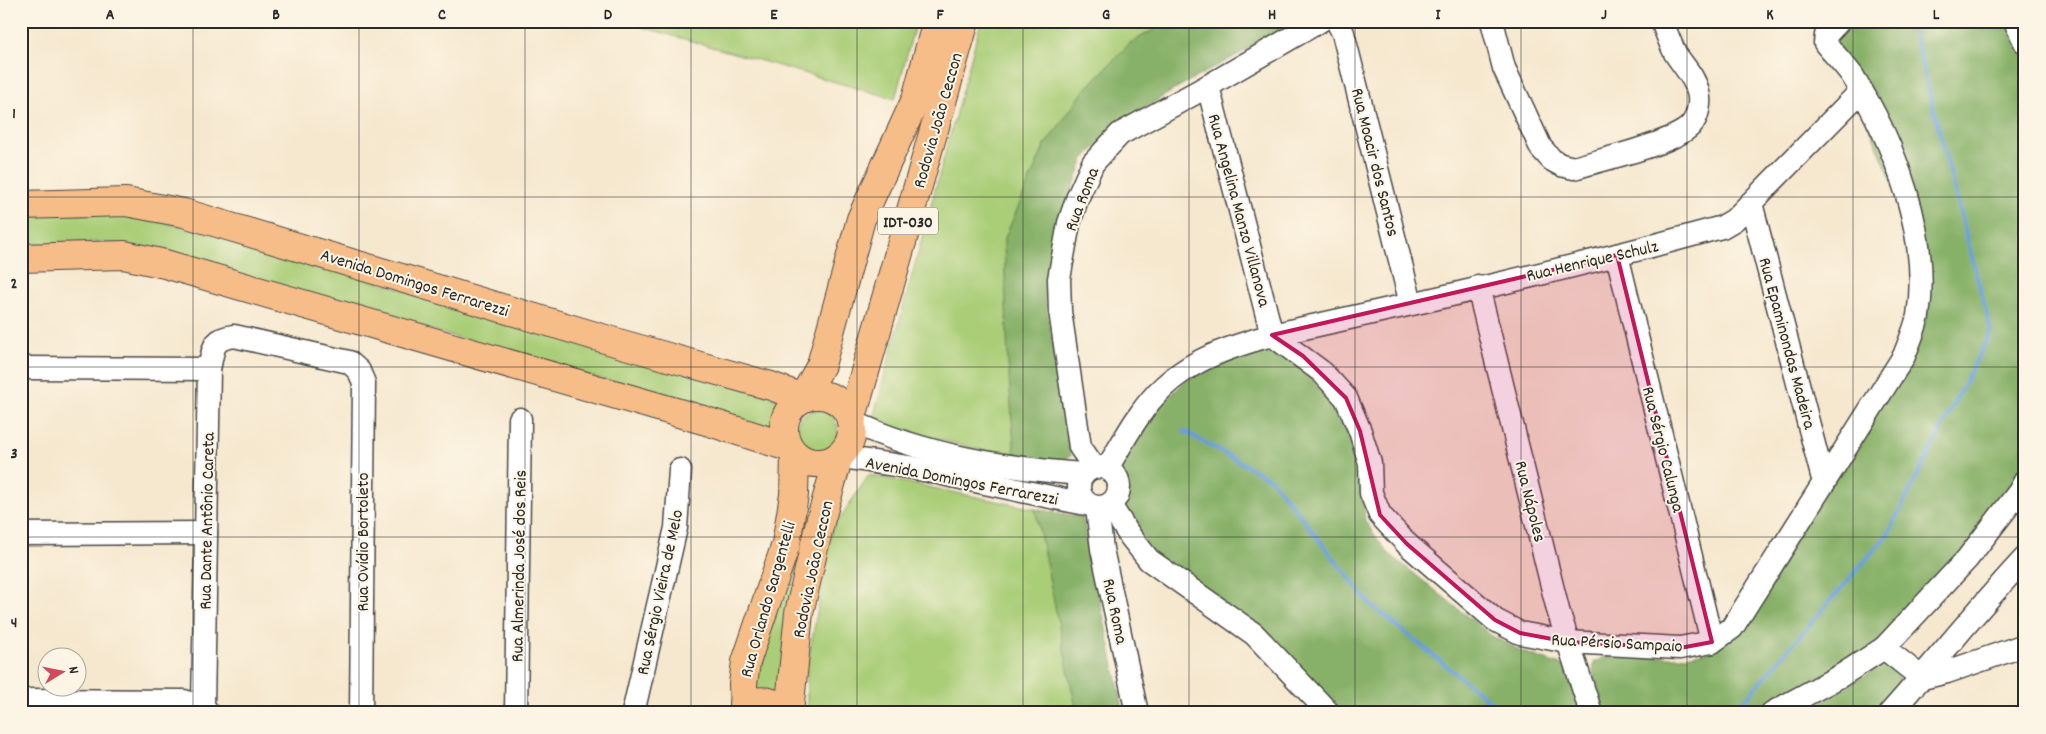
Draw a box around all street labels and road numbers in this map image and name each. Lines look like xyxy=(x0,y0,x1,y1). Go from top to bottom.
street label: Rodovia João Ceccon xyxy=(908,50,971,191)
street label: Rua Moacir dos Santos xyxy=(1343,86,1404,240)
street label: Rua Angelina Manzo Villanova xyxy=(1200,111,1276,311)
street label: Rua Roma xyxy=(1060,164,1107,235)
road number: IDT-030 xyxy=(878,208,938,235)
street label: Rua Henrique Schulz xyxy=(1524,235,1661,290)
street label: Avenida Domingos Ferrarezzi xyxy=(317,244,512,325)
street label: Rua Epaminondas Madeira xyxy=(1751,255,1821,433)
street label: Rua Sérgio Calunga xyxy=(1634,384,1689,516)
street label: Rua Dante Antônio Careta xyxy=(194,432,223,610)
street label: Avenida Domingos Ferrarezzi xyxy=(863,451,1060,513)
street label: Rua Nápoles xyxy=(1506,458,1551,545)
street label: Rua Almerinda José dos Reis xyxy=(506,470,535,663)
street label: Rua Ovídio Bortoleto xyxy=(352,473,377,611)
street label: Rodovia João Ceccon xyxy=(788,499,841,641)
street label: Rua Sérgio Vieira de Melo xyxy=(632,508,691,677)
street label: Rua Orlando Sargentelli xyxy=(735,519,804,681)
street label: Rua Roma xyxy=(1094,576,1133,647)
street label: Rua Pérsio Sampaio xyxy=(1551,629,1683,660)

